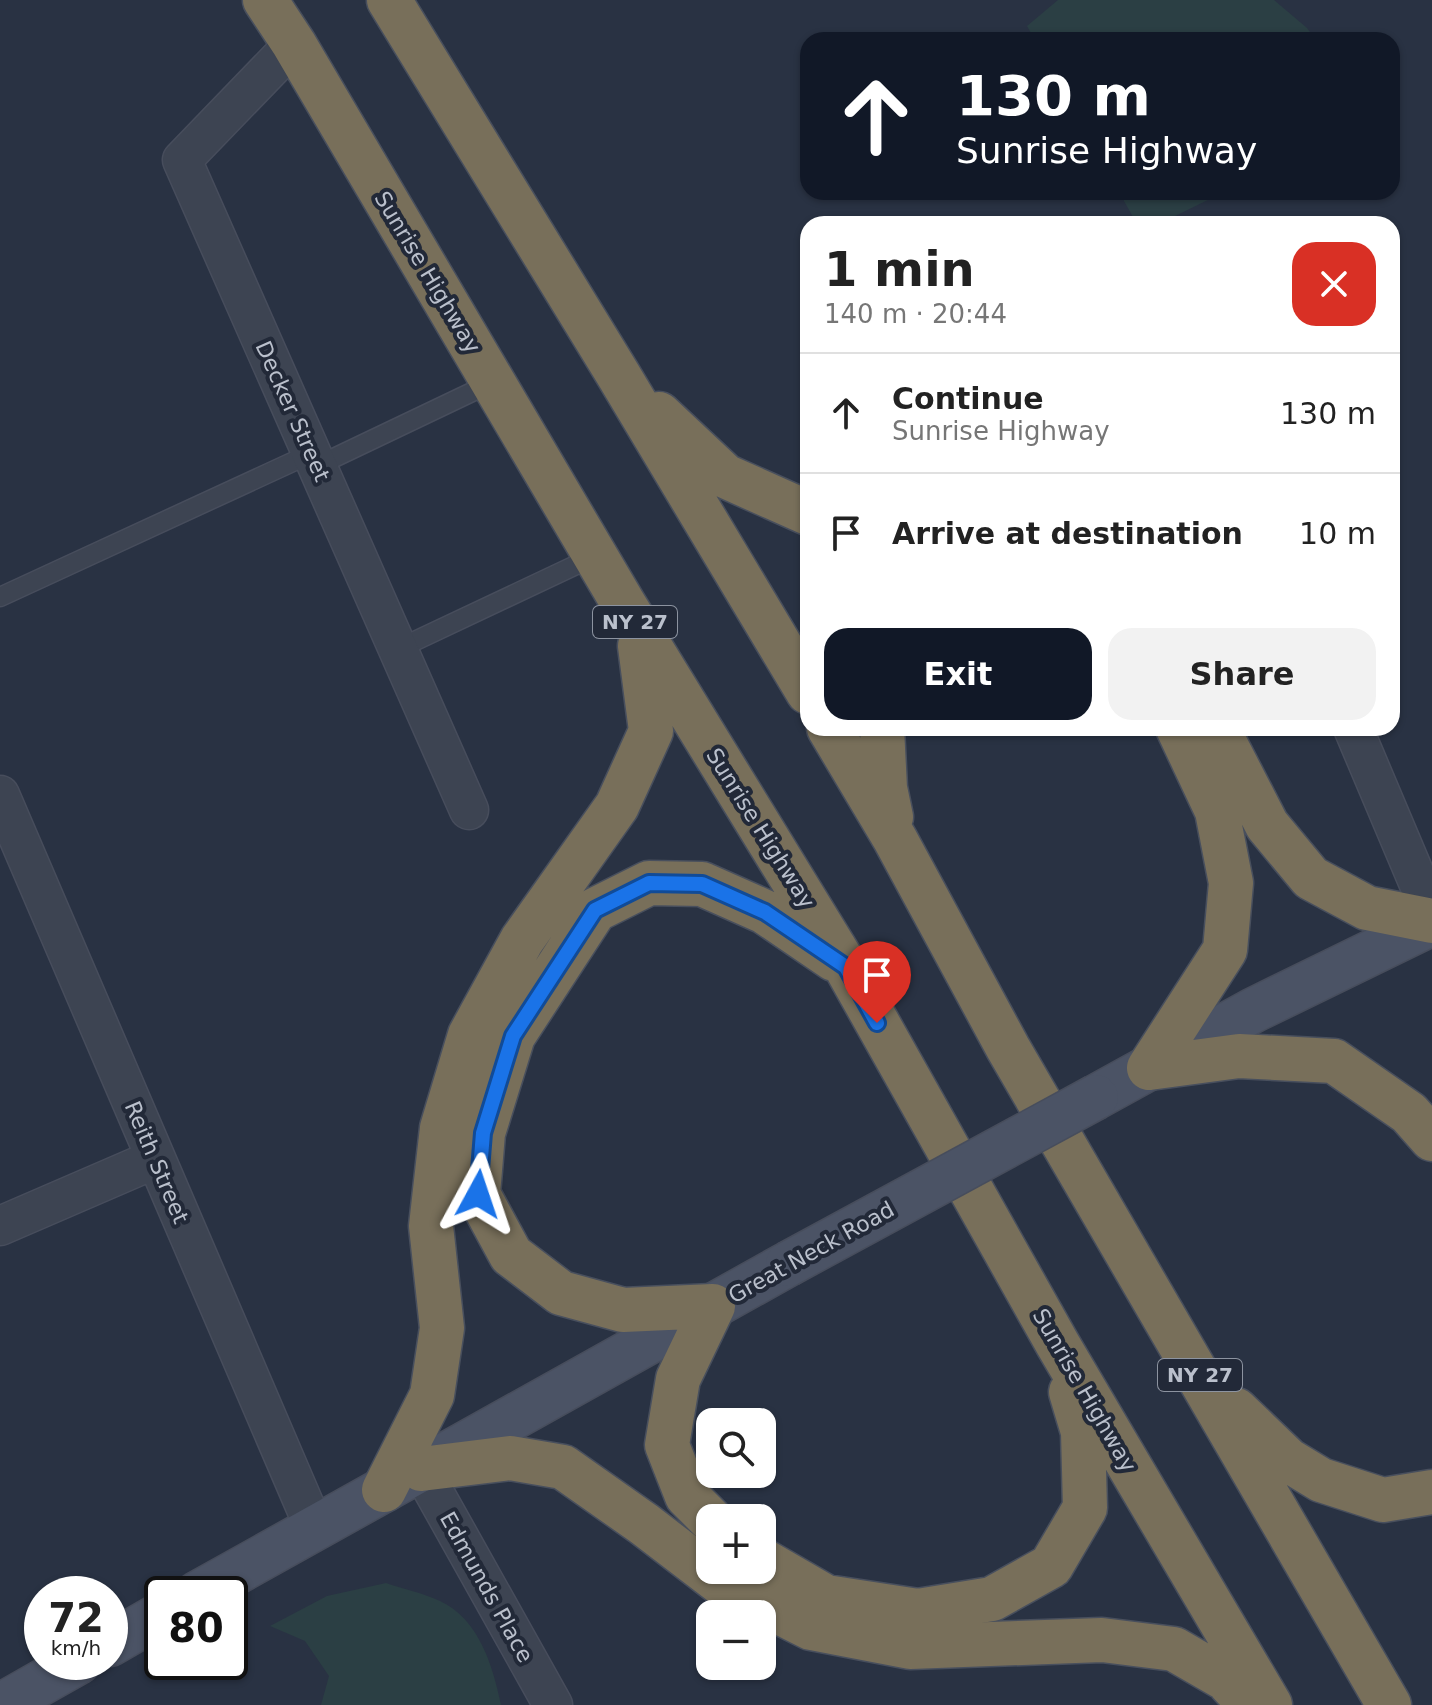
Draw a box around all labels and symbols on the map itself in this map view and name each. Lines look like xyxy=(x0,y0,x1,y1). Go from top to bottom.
street label: Sunrise Highway xyxy=(369,187,486,358)
street label: Decker Street xyxy=(250,337,335,486)
road number: NY 27 xyxy=(593,606,677,638)
street label: Sunrise Highway xyxy=(701,744,820,913)
pin xyxy=(843,941,911,1023)
street label: Reith Street xyxy=(120,1097,194,1227)
position arrow xyxy=(436,1152,520,1236)
street label: Great Neck Road xyxy=(724,1197,898,1308)
street label: Sunrise Highway xyxy=(1028,1304,1141,1476)
road number: NY 27 xyxy=(1158,1359,1242,1391)
street label: Edmunds Place xyxy=(435,1508,538,1667)
speed limit sign: 80 xyxy=(144,1576,248,1680)

